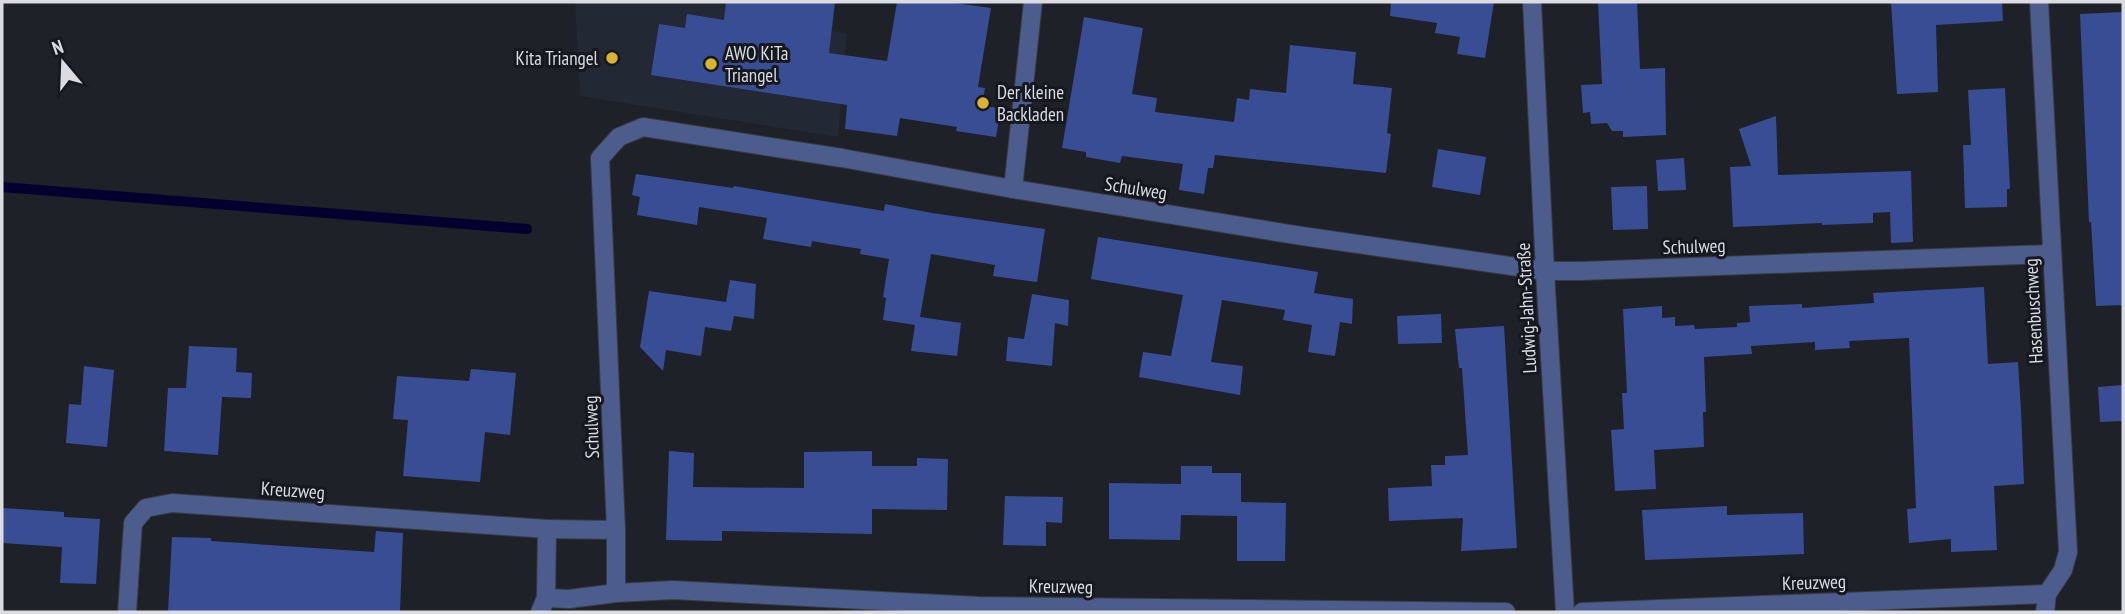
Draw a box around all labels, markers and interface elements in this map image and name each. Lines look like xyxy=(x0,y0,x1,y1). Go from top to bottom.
north arrow xyxy=(28,28,98,98)
text: N xyxy=(49,34,66,60)
place label: AWO KiTa Triangel xyxy=(725,41,788,87)
place label: Kita Triangel xyxy=(516,46,599,70)
marker: Kita Triangel xyxy=(604,50,620,66)
marker: AWO KiTa Triangel xyxy=(703,56,719,72)
place label: Der kleine Backladen xyxy=(997,80,1064,126)
marker: Der kleine Backladen xyxy=(975,95,991,111)
street label: Schulweg xyxy=(1103,171,1169,205)
street label: Schulweg xyxy=(1662,233,1726,259)
street label: Ludwig-Jahn-Straße xyxy=(1511,242,1541,374)
street label: Hasenbuschweg xyxy=(2018,258,2048,364)
street label: Schulweg xyxy=(578,395,604,459)
street label: Kreuzweg xyxy=(260,476,326,504)
street label: Kreuzweg xyxy=(1782,569,1846,595)
street label: Kreuzweg xyxy=(1029,573,1093,599)

